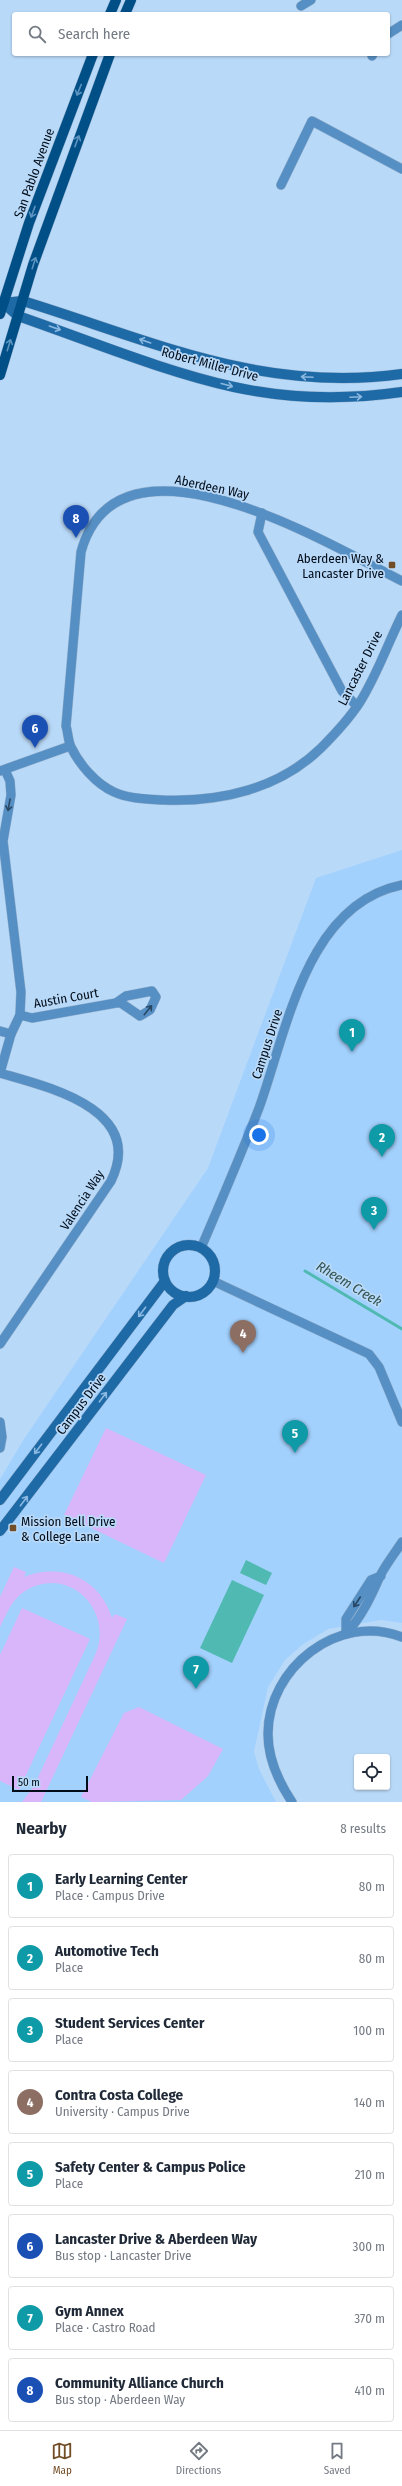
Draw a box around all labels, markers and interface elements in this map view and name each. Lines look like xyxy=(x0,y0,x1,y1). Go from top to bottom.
search box xyxy=(12,12,390,56)
icon: search xyxy=(26,23,48,45)
text: Search here xyxy=(58,25,130,43)
one-way arrow xyxy=(74,84,82,96)
street label: San Pablo Avenue xyxy=(11,126,57,220)
one-way arrow xyxy=(74,135,82,147)
one-way arrow xyxy=(29,206,37,218)
one-way arrow xyxy=(31,257,38,270)
one-way arrow xyxy=(49,325,61,333)
one-way arrow xyxy=(139,337,152,344)
one-way arrow xyxy=(6,339,13,352)
street label: Robert Miller Drive xyxy=(160,344,260,384)
one-way arrow xyxy=(301,374,314,381)
one-way arrow xyxy=(220,382,233,389)
one-way arrow xyxy=(349,393,362,401)
street label: Aberdeen Way xyxy=(174,472,251,502)
pin: 8 xyxy=(63,505,89,538)
place label: Aberdeen Way & Lancaster Drive xyxy=(297,551,384,581)
marker: Aberdeen Way & Lancaster Drive xyxy=(387,560,397,570)
street label: Lancaster Drive xyxy=(335,628,385,708)
pin: 6 xyxy=(22,715,48,748)
one-way arrow xyxy=(5,798,13,811)
street label: Austin Court xyxy=(32,985,100,1011)
one-way arrow xyxy=(144,1004,153,1015)
street label: Campus Drive xyxy=(249,1007,285,1081)
pin: 1 xyxy=(339,1019,365,1052)
pin: 2 xyxy=(369,1124,395,1157)
your location xyxy=(249,1125,269,1145)
street label: Valencia Way xyxy=(57,1167,107,1233)
pin: 3 xyxy=(361,1197,387,1230)
water label: Rheem Creek xyxy=(313,1258,385,1310)
one-way arrow xyxy=(138,1307,146,1318)
pin: 4 xyxy=(230,1320,256,1353)
street label: Campus Drive xyxy=(53,1370,109,1438)
one-way arrow xyxy=(99,1392,107,1403)
pin: 5 xyxy=(282,1420,308,1453)
one-way arrow xyxy=(34,1444,43,1455)
one-way arrow xyxy=(20,1495,29,1506)
place label: Mission Bell Drive & College Lane xyxy=(21,1514,115,1544)
marker: Mission Bell Drive & College Lane xyxy=(8,1523,18,1533)
one-way arrow xyxy=(353,1596,362,1607)
pin: 7 xyxy=(183,1656,209,1689)
map controls xyxy=(354,1754,390,1790)
button: locate xyxy=(354,1754,390,1790)
scale bar xyxy=(12,1774,88,1793)
text: 50 m xyxy=(18,1776,40,1789)
text: Nearby xyxy=(16,1818,67,1839)
text: 8 results xyxy=(340,1821,386,1836)
text: Early Learning Center xyxy=(55,1870,188,1888)
text: 1 xyxy=(27,1879,33,1894)
text: 80 m xyxy=(359,1879,385,1894)
text: Place · Campus Drive xyxy=(55,1888,165,1903)
text: Automotive Tech xyxy=(55,1942,159,1960)
text: 2 xyxy=(27,1951,33,1966)
text: 80 m xyxy=(359,1951,385,1966)
text: Place xyxy=(55,1960,83,1975)
text: Student Services Center xyxy=(55,2014,204,2032)
text: 3 xyxy=(27,2023,33,2038)
text: 100 m xyxy=(353,2023,385,2038)
text: Place xyxy=(55,2032,83,2047)
text: Contra Costa College xyxy=(55,2086,183,2104)
text: 4 xyxy=(27,2095,33,2110)
text: 140 m xyxy=(354,2095,385,2110)
text: University · Campus Drive xyxy=(55,2104,190,2119)
text: Safety Center & Campus Police xyxy=(55,2158,246,2176)
text: 5 xyxy=(27,2167,33,2182)
text: 210 m xyxy=(355,2167,385,2182)
text: Place xyxy=(55,2176,83,2191)
text: Lancaster Drive & Aberdeen Way xyxy=(55,2230,257,2248)
text: 6 xyxy=(27,2239,33,2254)
text: 300 m xyxy=(353,2239,385,2254)
text: Bus stop · Lancaster Drive xyxy=(55,2248,192,2263)
text: Gym Annex xyxy=(55,2302,124,2320)
text: 7 xyxy=(27,2311,33,2326)
text: 370 m xyxy=(354,2311,385,2326)
text: Place · Castro Road xyxy=(55,2320,156,2335)
text: Community Alliance Church xyxy=(55,2374,224,2392)
text: 8 xyxy=(27,2383,33,2398)
text: 410 m xyxy=(355,2383,385,2398)
text: Bus stop · Aberdeen Way xyxy=(55,2392,185,2407)
tab: Map xyxy=(51,2440,73,2477)
tab: Directions xyxy=(176,2440,221,2477)
tab: Saved xyxy=(324,2440,351,2477)

